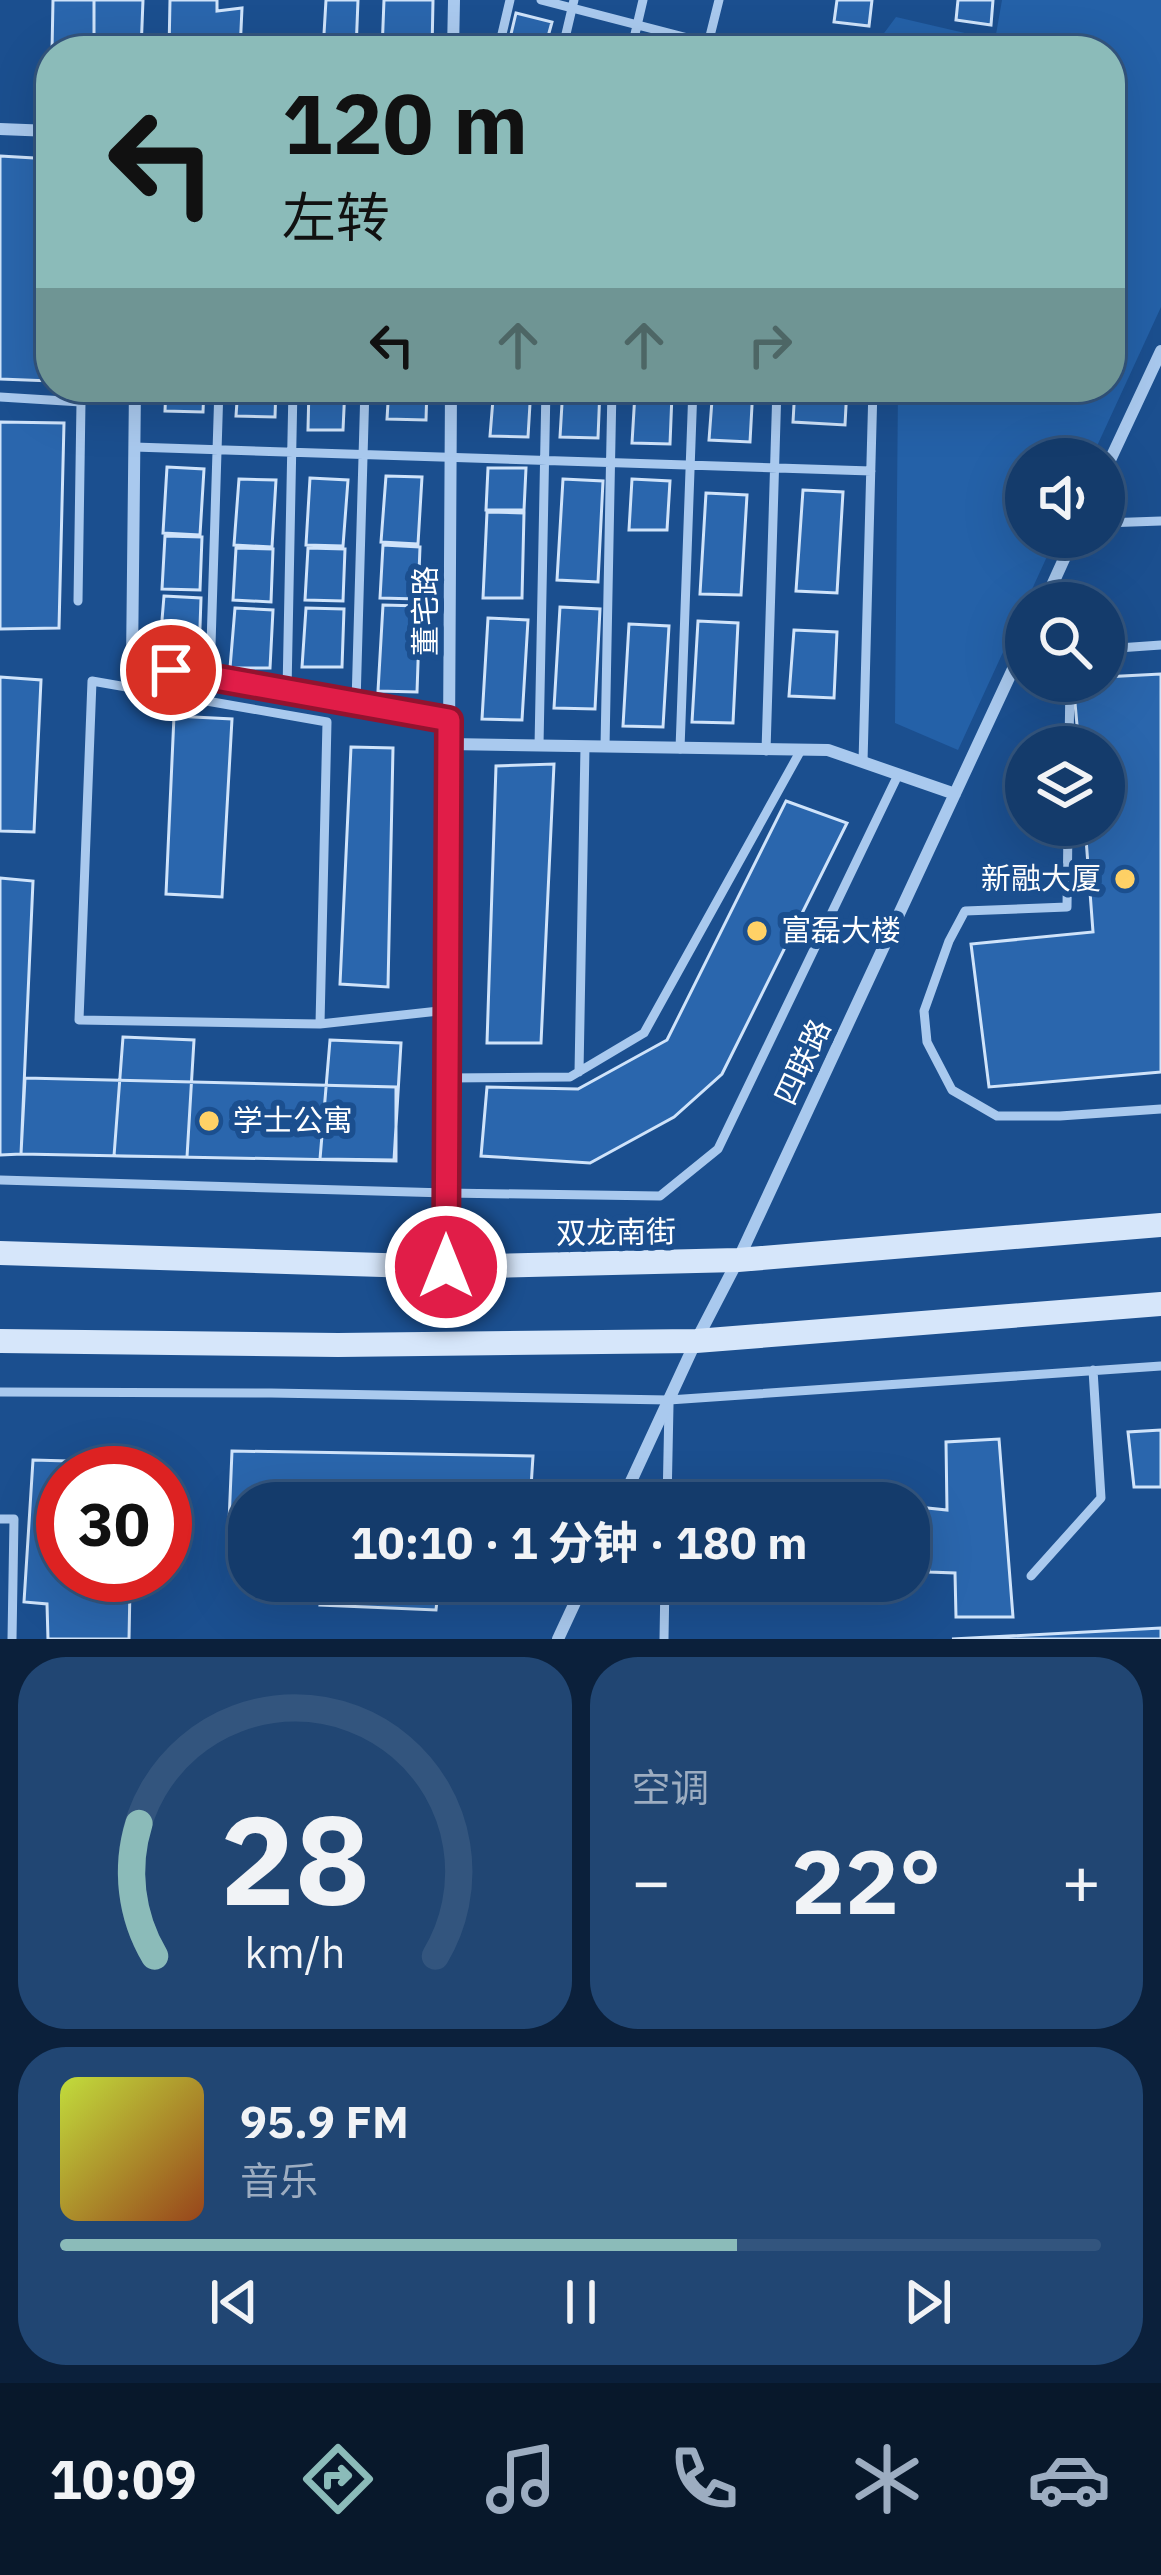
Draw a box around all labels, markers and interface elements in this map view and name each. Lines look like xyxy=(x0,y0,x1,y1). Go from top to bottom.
text: 120 m xyxy=(282,68,528,177)
icon: left xyxy=(84,84,240,240)
text: 左转 xyxy=(282,182,390,252)
icon: left xyxy=(359,312,425,378)
icon: ahead xyxy=(485,312,551,378)
icon: ahead xyxy=(611,312,677,378)
icon: right xyxy=(737,312,803,378)
map controls xyxy=(1005,438,1125,846)
button: sound xyxy=(1005,438,1125,558)
street label: 董宅路 xyxy=(405,566,444,656)
button: search xyxy=(1005,582,1125,702)
pin xyxy=(120,619,222,721)
icon: arrive xyxy=(138,637,204,703)
button: layers xyxy=(1005,726,1125,846)
place label: 新融大厦 xyxy=(981,858,1101,897)
marker: 新融大厦 xyxy=(1112,866,1138,892)
place label: 富磊大楼 xyxy=(781,910,901,949)
marker: 富磊大楼 xyxy=(744,918,770,944)
street label: 四联路 xyxy=(765,1012,838,1110)
place label: 学士公寓 xyxy=(233,1100,353,1139)
marker: 学士公寓 xyxy=(196,1108,222,1134)
position arrow xyxy=(383,1204,509,1330)
street label: 双龙南街 xyxy=(556,1211,676,1252)
speed limit sign: 30 xyxy=(36,1446,192,1602)
text: 10:10 · 1 分钟 · 180 m xyxy=(350,1513,808,1571)
text: 空调 xyxy=(632,1762,710,1813)
text: 28 xyxy=(220,1777,370,1939)
text: 22° xyxy=(791,1822,941,1939)
text: − xyxy=(632,1837,671,1923)
text: + xyxy=(1061,1837,1101,1923)
text: km/h xyxy=(244,1924,345,1980)
text: 95.9 FM xyxy=(240,2092,409,2150)
text: 音乐 xyxy=(240,2155,318,2206)
icon: previous xyxy=(201,2269,267,2335)
icon: pause xyxy=(548,2269,614,2335)
icon: next xyxy=(895,2269,961,2335)
icon: directions xyxy=(296,2437,380,2521)
icon: music xyxy=(479,2437,563,2521)
icon: phone xyxy=(662,2437,746,2521)
icon: climate xyxy=(845,2437,929,2521)
icon: car xyxy=(1027,2437,1111,2521)
text: 10:09 xyxy=(49,2444,197,2514)

